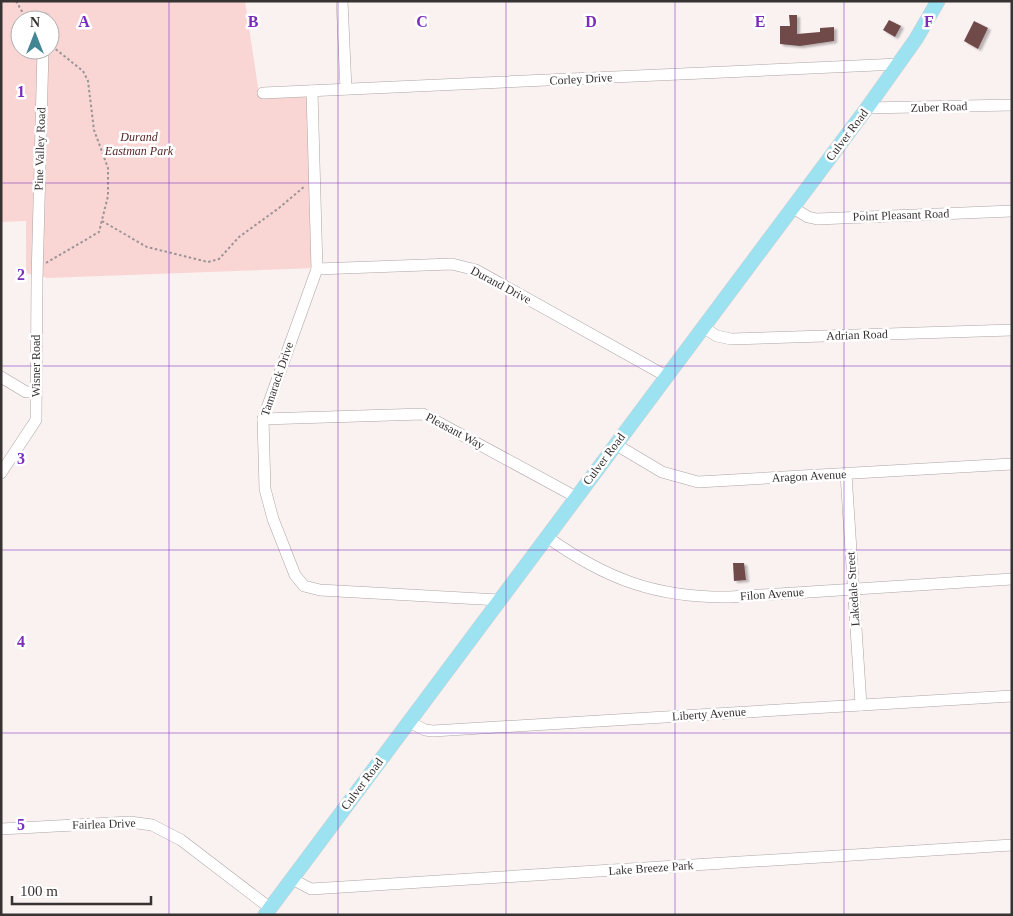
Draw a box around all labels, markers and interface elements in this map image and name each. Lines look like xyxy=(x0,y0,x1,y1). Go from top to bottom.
north arrow xyxy=(10,10,60,60)
text: A xyxy=(78,13,90,30)
text: B xyxy=(248,13,259,30)
text: C xyxy=(416,13,428,30)
text: D xyxy=(585,13,597,30)
text: E xyxy=(755,13,765,30)
text: F xyxy=(924,13,934,30)
text: N xyxy=(30,15,40,30)
street label: Corley Drive xyxy=(549,70,613,88)
text: 1 xyxy=(17,83,25,100)
street label: Zuber Road xyxy=(910,99,968,115)
street label: Culver Road xyxy=(823,106,871,164)
street label: Pine Valley Road xyxy=(32,107,48,191)
park label: Durand Eastman Park xyxy=(104,130,174,158)
street label: Point Pleasant Road xyxy=(852,206,950,224)
street label: Durand Drive xyxy=(468,263,534,307)
text: 2 xyxy=(17,266,25,283)
street label: Adrian Road xyxy=(826,327,888,343)
street label: Wisner Road xyxy=(29,335,43,397)
street label: Tamarack Drive xyxy=(258,340,296,418)
street label: Pleasant Way xyxy=(423,410,487,452)
street label: Culver Road xyxy=(580,430,628,488)
text: 3 xyxy=(17,450,25,467)
street label: Aragon Avenue xyxy=(771,467,847,485)
street label: Lakedale Street xyxy=(843,550,863,627)
street label: Filon Avenue xyxy=(740,585,804,603)
text: 4 xyxy=(17,633,25,650)
street label: Liberty Avenue xyxy=(672,704,746,724)
street label: Culver Road xyxy=(338,755,386,813)
text: 5 xyxy=(17,816,25,833)
street label: Fairlea Drive xyxy=(72,816,136,832)
street label: Lake Breeze Park xyxy=(608,858,694,878)
scale bar xyxy=(12,874,151,906)
text: 100 m xyxy=(20,883,58,899)

